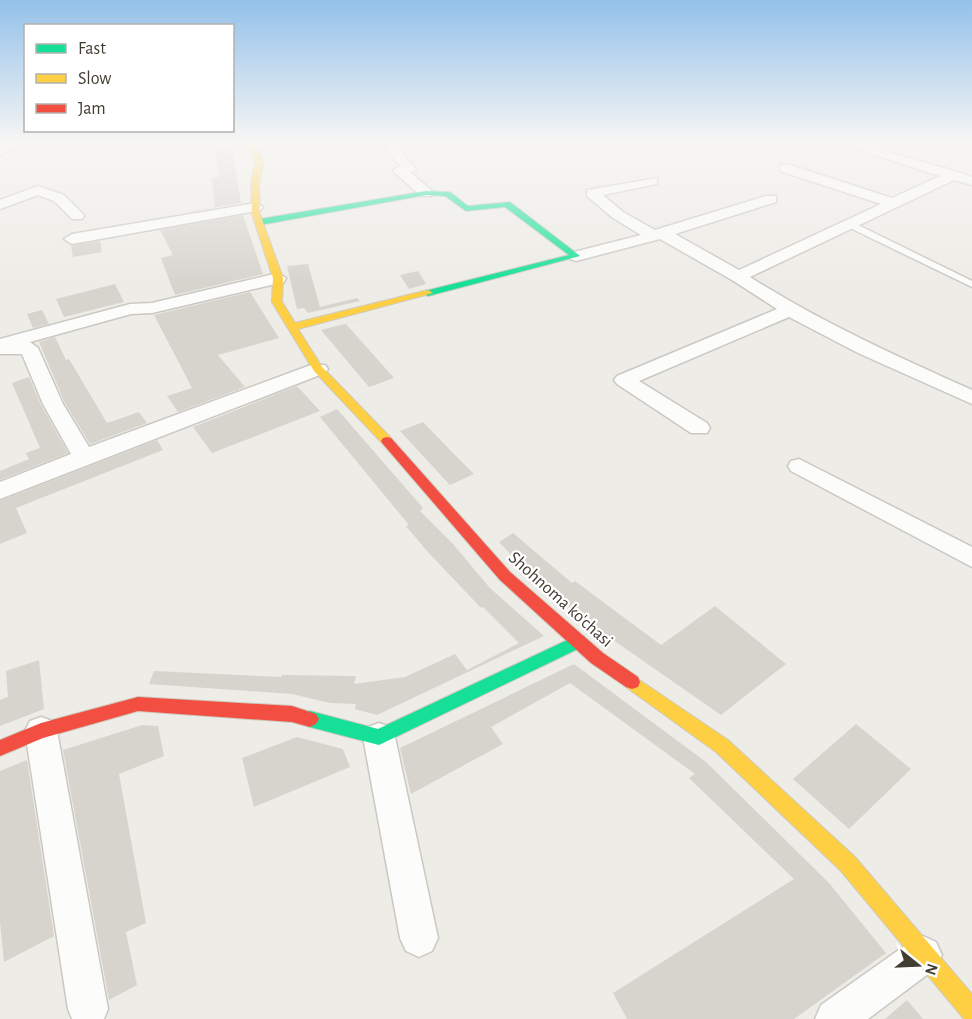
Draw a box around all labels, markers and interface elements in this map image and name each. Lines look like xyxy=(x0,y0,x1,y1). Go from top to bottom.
legend xyxy=(24,24,234,132)
text: Fast xyxy=(78,40,106,58)
text: Slow xyxy=(78,70,111,88)
text: Jam xyxy=(78,100,106,118)
street label: Shohnoma ko'chasi xyxy=(505,549,616,651)
north arrow xyxy=(888,935,948,995)
text: N xyxy=(922,962,941,977)

